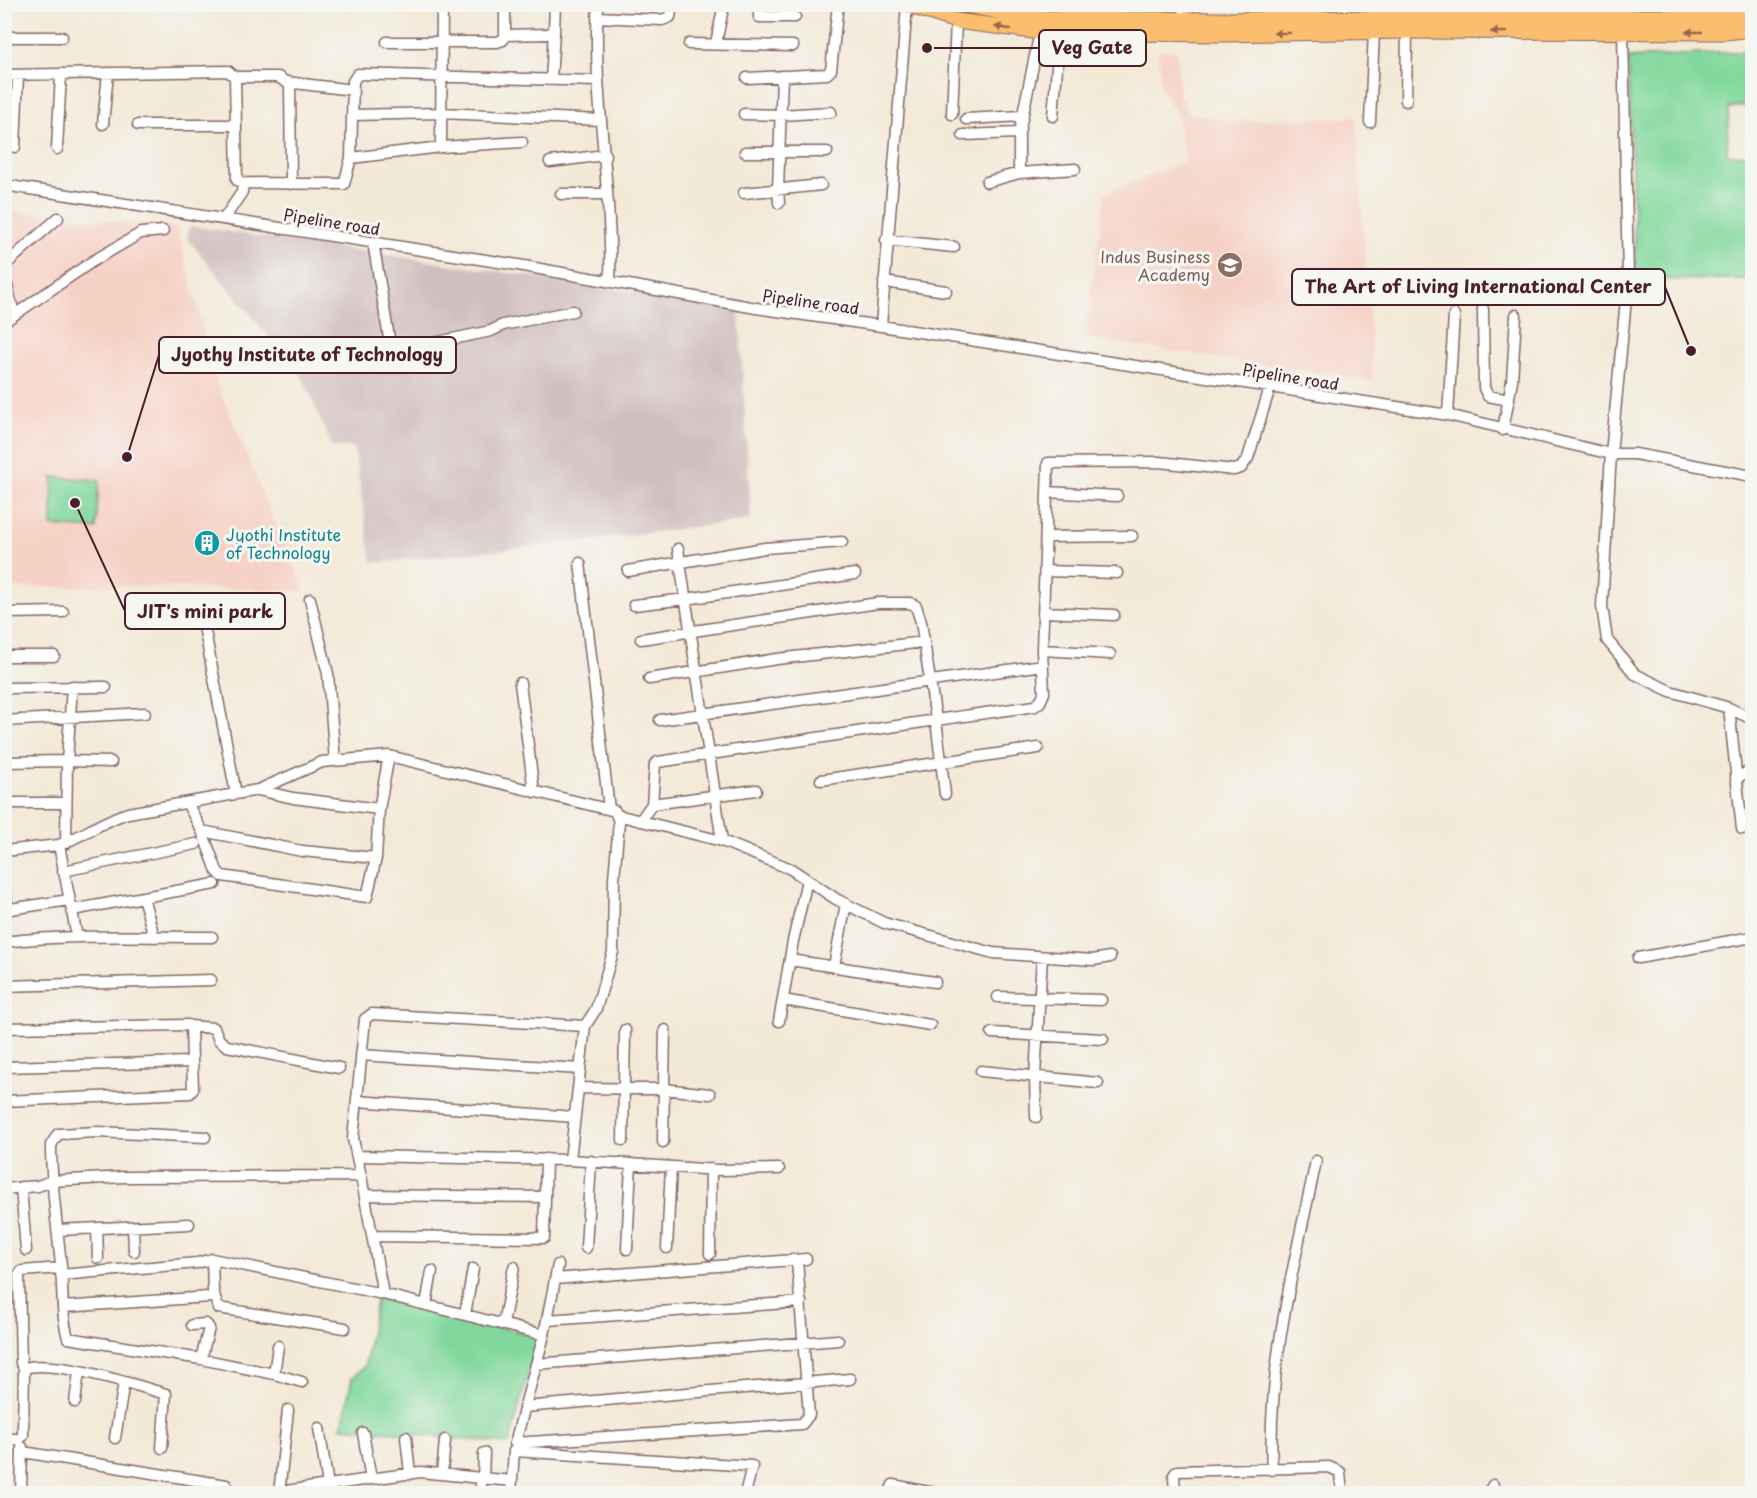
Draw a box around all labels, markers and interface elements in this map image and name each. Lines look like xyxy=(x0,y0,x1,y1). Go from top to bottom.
one-way arrow xyxy=(993,23,1012,32)
one-way arrow xyxy=(1490,27,1509,37)
one-way arrow xyxy=(1685,27,1704,37)
one-way arrow xyxy=(1272,28,1291,38)
callout: Veg Gate xyxy=(1039,30,1146,66)
text: Veg Gate xyxy=(1051,33,1133,60)
street label: Pipeline road xyxy=(282,202,382,240)
place label: Indus Business Academy xyxy=(1100,244,1210,286)
school or university icon: Indus Business Academy xyxy=(1215,250,1245,280)
callout: The Art of Living International Center xyxy=(1292,269,1665,305)
text: The Art of Living International Center xyxy=(1305,272,1652,299)
street label: Pipeline road xyxy=(761,282,861,320)
callout: Jyothy Institute of Technology xyxy=(159,337,456,373)
text: Jyothy Institute of Technology xyxy=(171,340,443,367)
street label: Pipeline road xyxy=(1241,357,1341,395)
place label: Jyothi Institute of Technology xyxy=(226,522,342,564)
building icon: Jyothi Institute of Technology xyxy=(192,528,222,558)
callout: JIT's mini park xyxy=(125,593,285,629)
text: JIT's mini park xyxy=(137,597,273,624)

